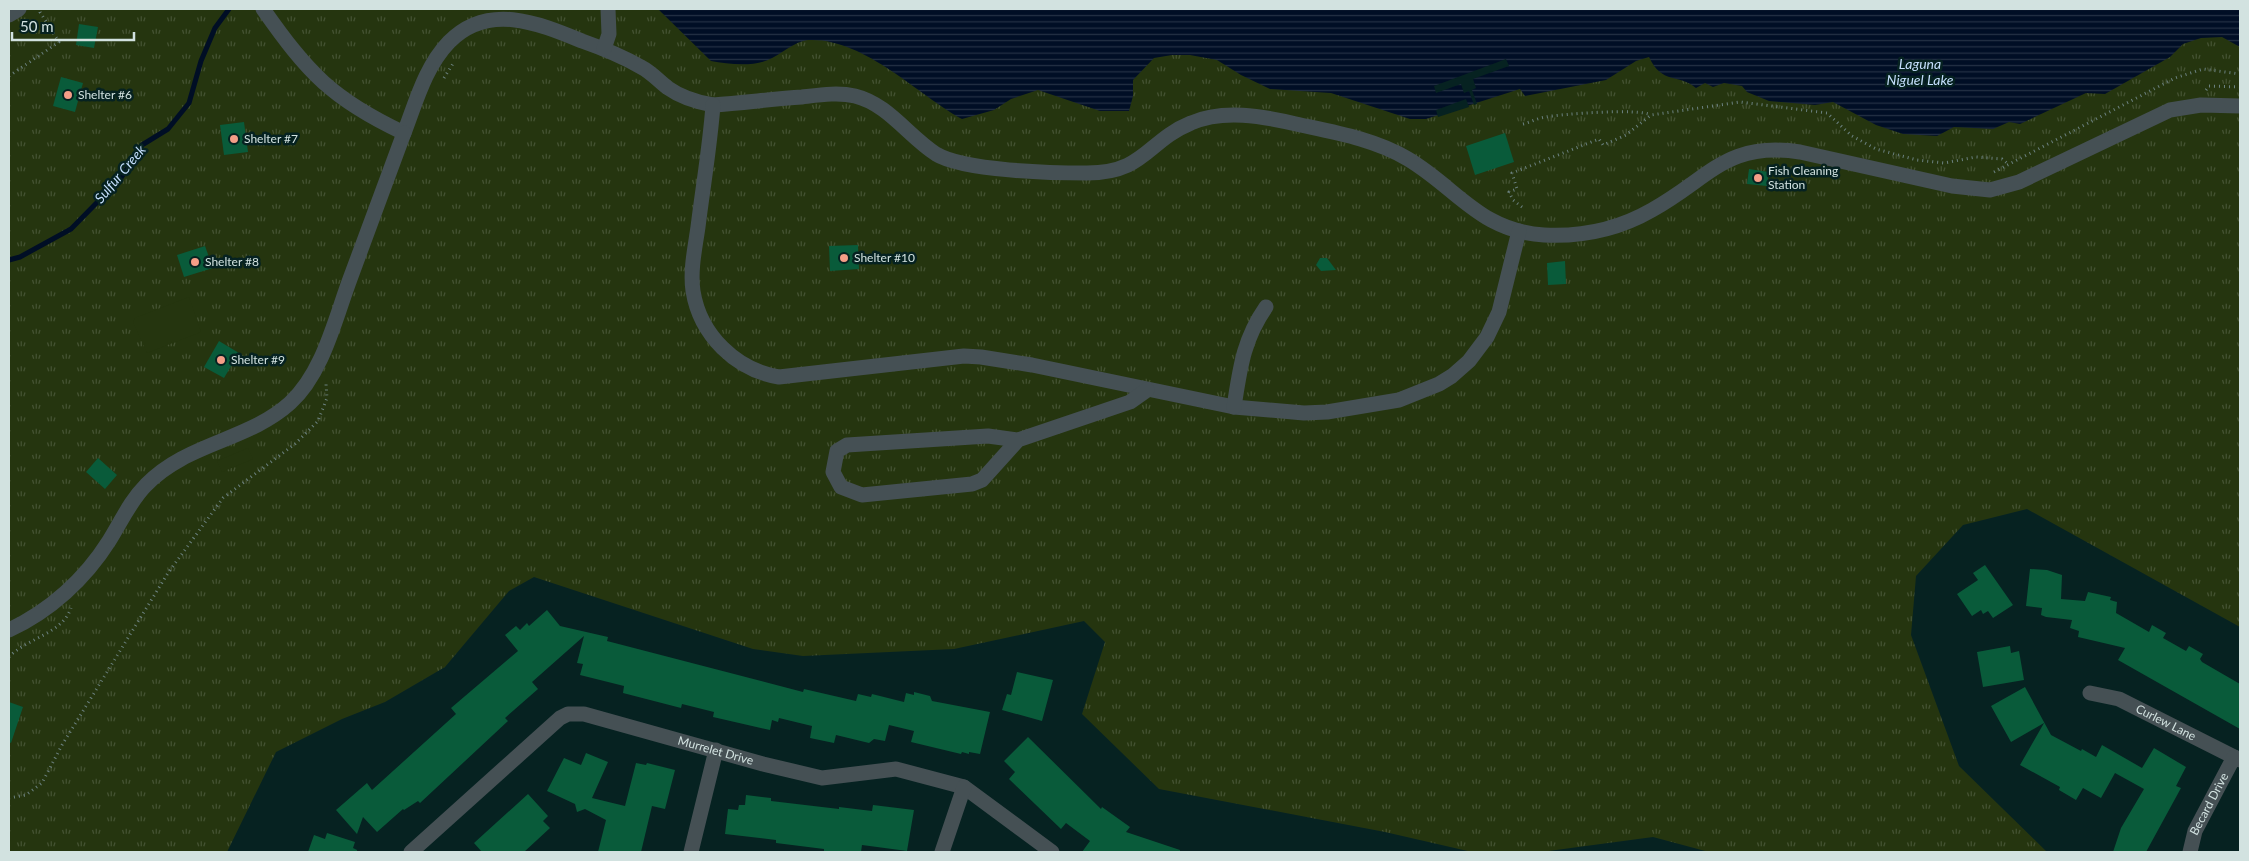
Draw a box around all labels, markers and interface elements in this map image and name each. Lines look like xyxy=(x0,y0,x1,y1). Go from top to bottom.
scale bar xyxy=(12,10,135,42)
text: 50 m xyxy=(20,17,54,35)
water label: Laguna Niguel Lake xyxy=(1887,55,1954,88)
place label: Shelter #6 xyxy=(78,87,132,102)
marker: Shelter #6 xyxy=(62,89,74,101)
place label: Shelter #7 xyxy=(244,131,298,146)
marker: Shelter #7 xyxy=(228,133,240,145)
water label: Sulfur Creek xyxy=(90,141,149,206)
place label: Fish Cleaning Station xyxy=(1768,163,1838,192)
marker: Fish Cleaning Station xyxy=(1752,172,1764,184)
place label: Shelter #10 xyxy=(854,250,915,265)
marker: Shelter #10 xyxy=(838,252,850,264)
place label: Shelter #8 xyxy=(205,254,259,269)
marker: Shelter #8 xyxy=(189,256,201,268)
place label: Shelter #9 xyxy=(231,352,285,367)
marker: Shelter #9 xyxy=(215,354,227,366)
street label: Curlew Lane xyxy=(2133,701,2199,744)
street label: Murrelet Drive xyxy=(676,733,755,768)
street label: Becard Drive xyxy=(2186,770,2231,838)

